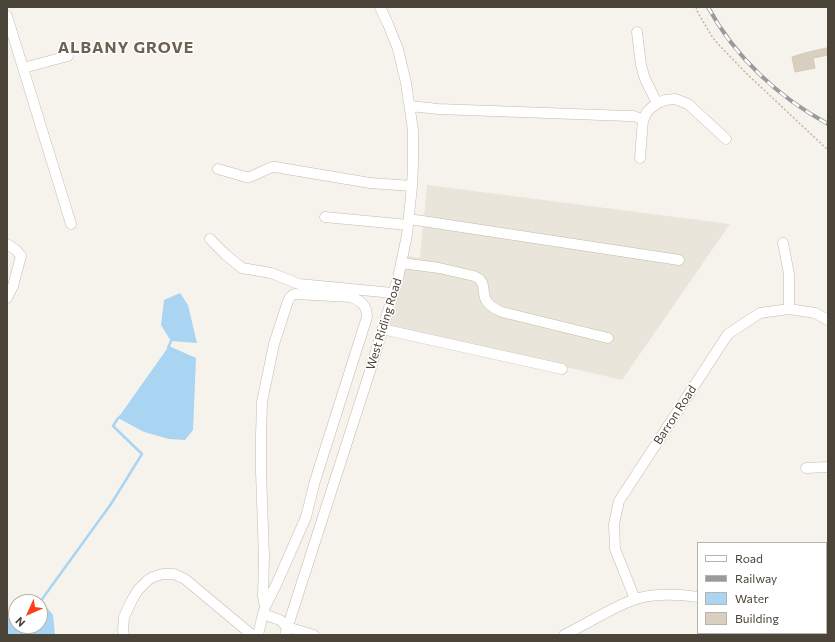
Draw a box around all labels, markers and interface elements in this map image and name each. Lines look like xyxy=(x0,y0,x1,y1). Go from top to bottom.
district label: ALBANY GROVE xyxy=(58,38,194,58)
street label: West Riding Road xyxy=(363,276,405,372)
street label: Barron Road xyxy=(651,383,699,447)
legend xyxy=(697,542,827,634)
text: Road xyxy=(735,551,763,565)
text: Railway xyxy=(735,571,777,585)
text: Water xyxy=(735,591,769,605)
north arrow xyxy=(8,594,48,634)
text: Building xyxy=(735,611,779,625)
text: N xyxy=(12,615,27,630)

